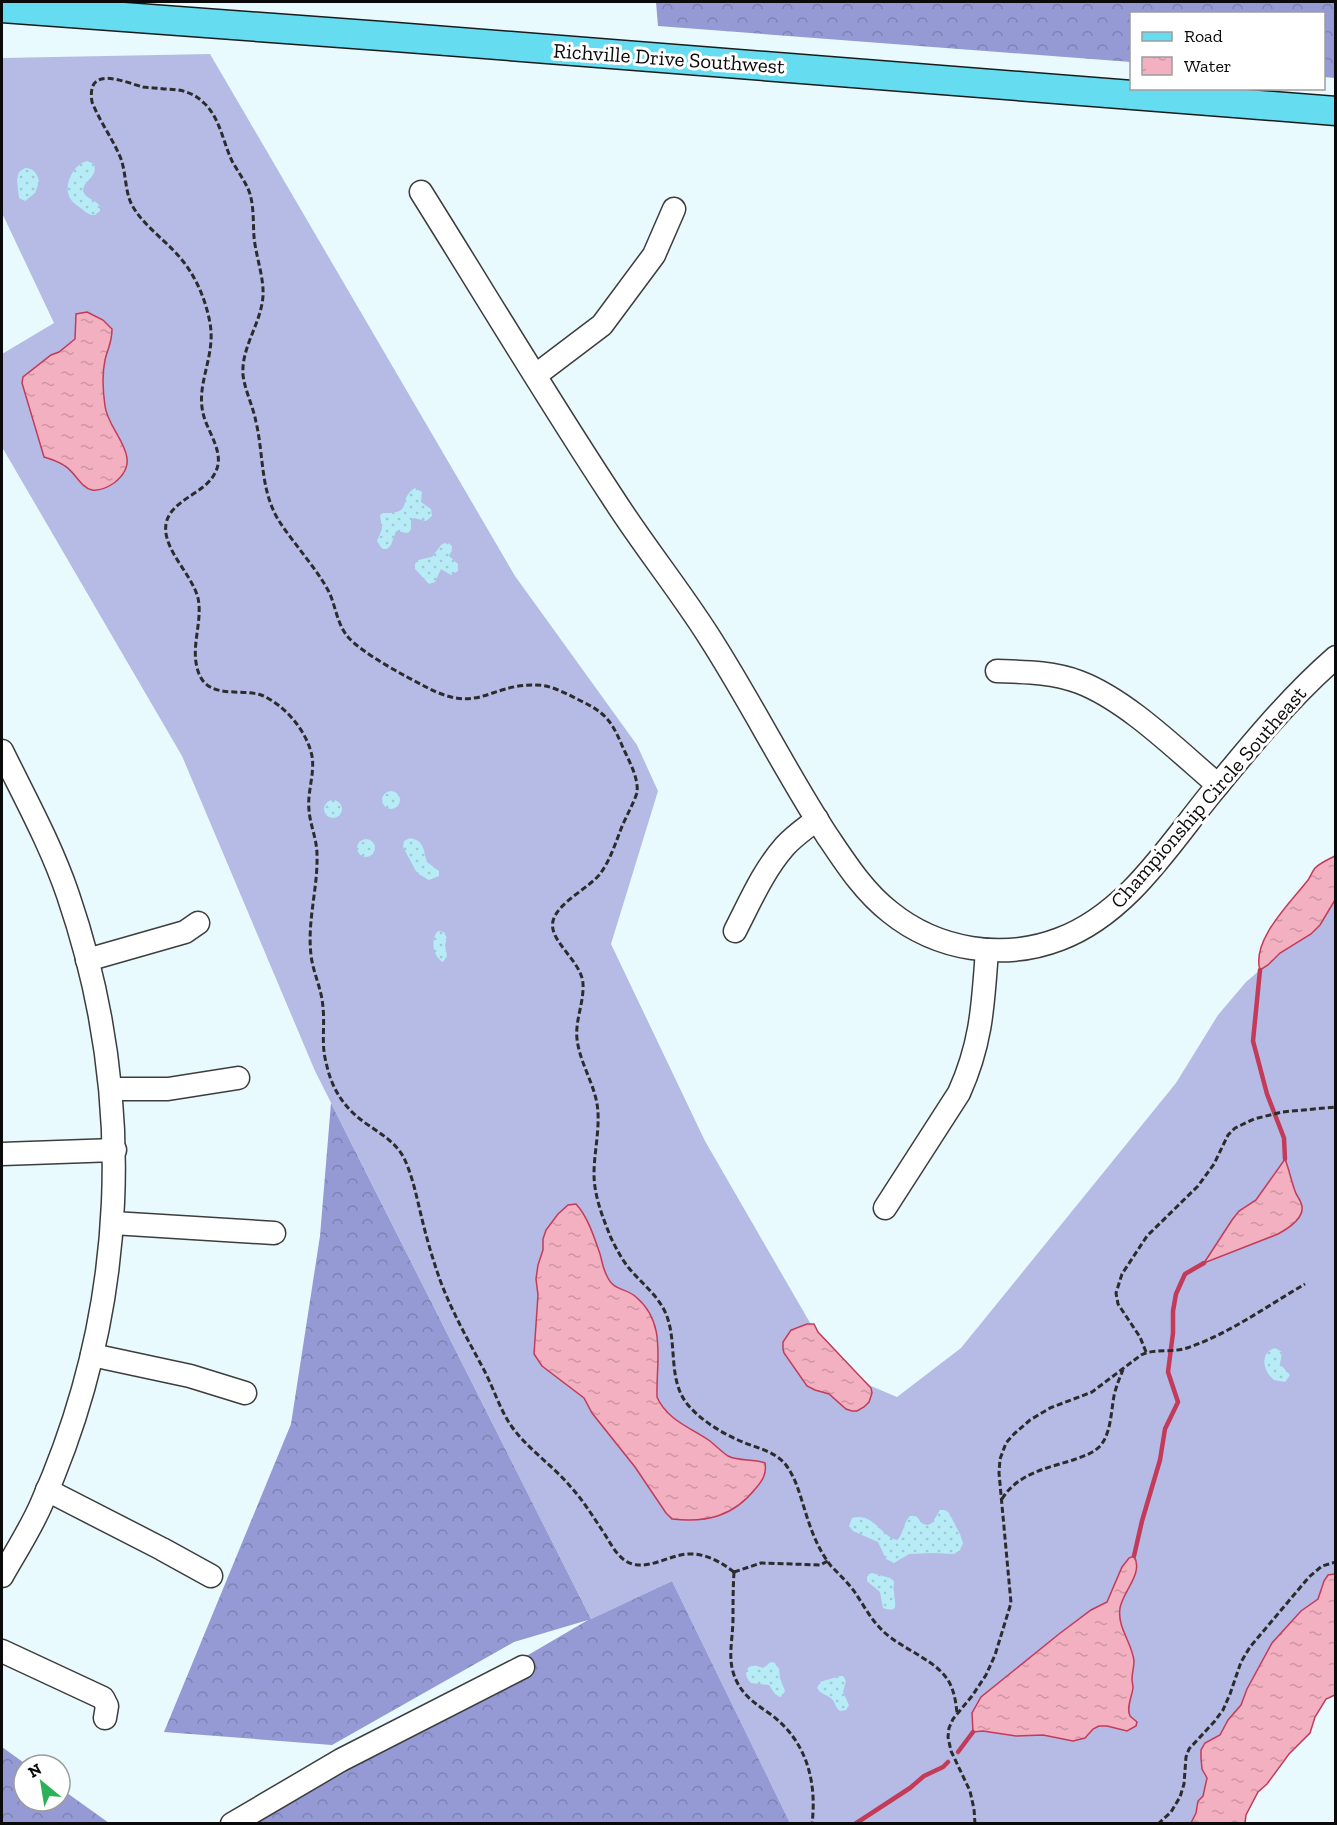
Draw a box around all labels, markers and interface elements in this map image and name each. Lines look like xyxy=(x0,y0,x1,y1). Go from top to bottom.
legend xyxy=(1130,12,1325,90)
text: Road xyxy=(1184,25,1223,47)
street label: Richville Drive Southwest xyxy=(552,37,786,79)
text: Water xyxy=(1184,55,1231,77)
street label: Championship Circle Southeast xyxy=(1105,681,1311,913)
north arrow xyxy=(12,1753,72,1813)
text: N xyxy=(25,1759,45,1782)

